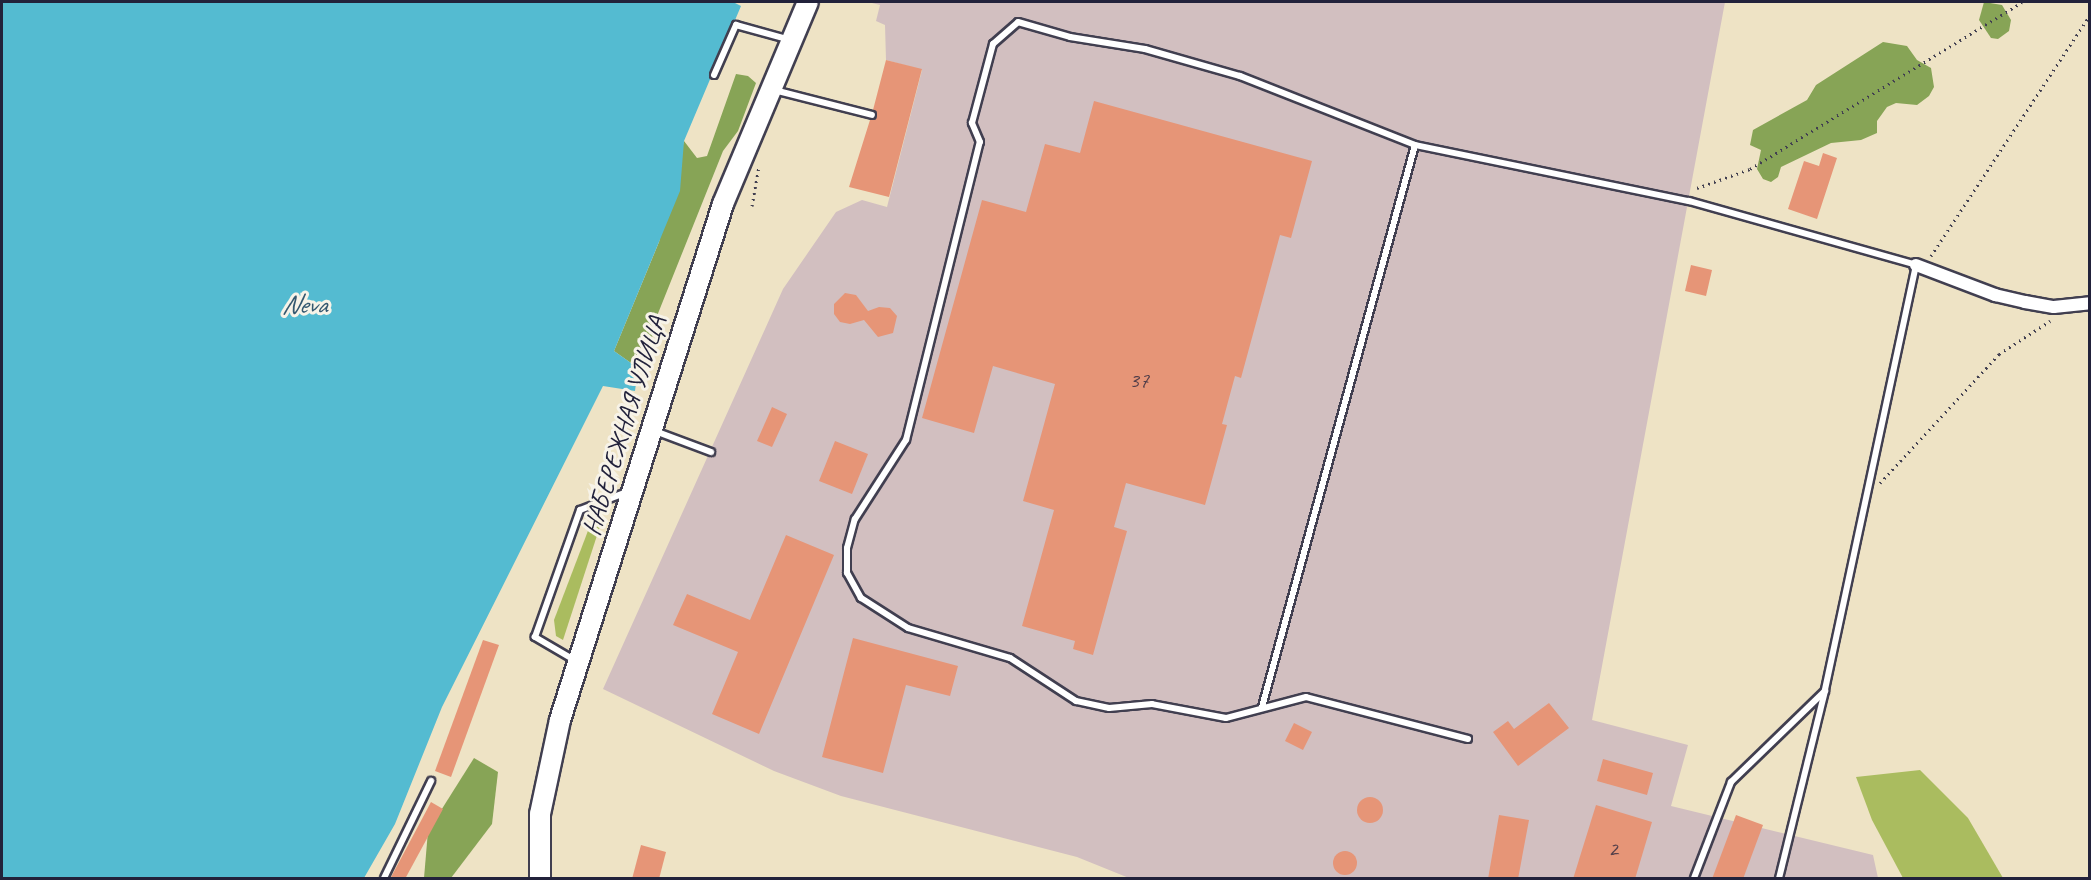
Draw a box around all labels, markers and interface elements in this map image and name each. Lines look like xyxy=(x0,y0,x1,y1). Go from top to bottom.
water label: Neva xyxy=(282,289,326,321)
street label: НАБЕРЕЖНАЯ УЛИЦА xyxy=(576,313,672,539)
house number: 37 xyxy=(1129,368,1149,394)
house number: 2 xyxy=(1608,837,1618,863)

